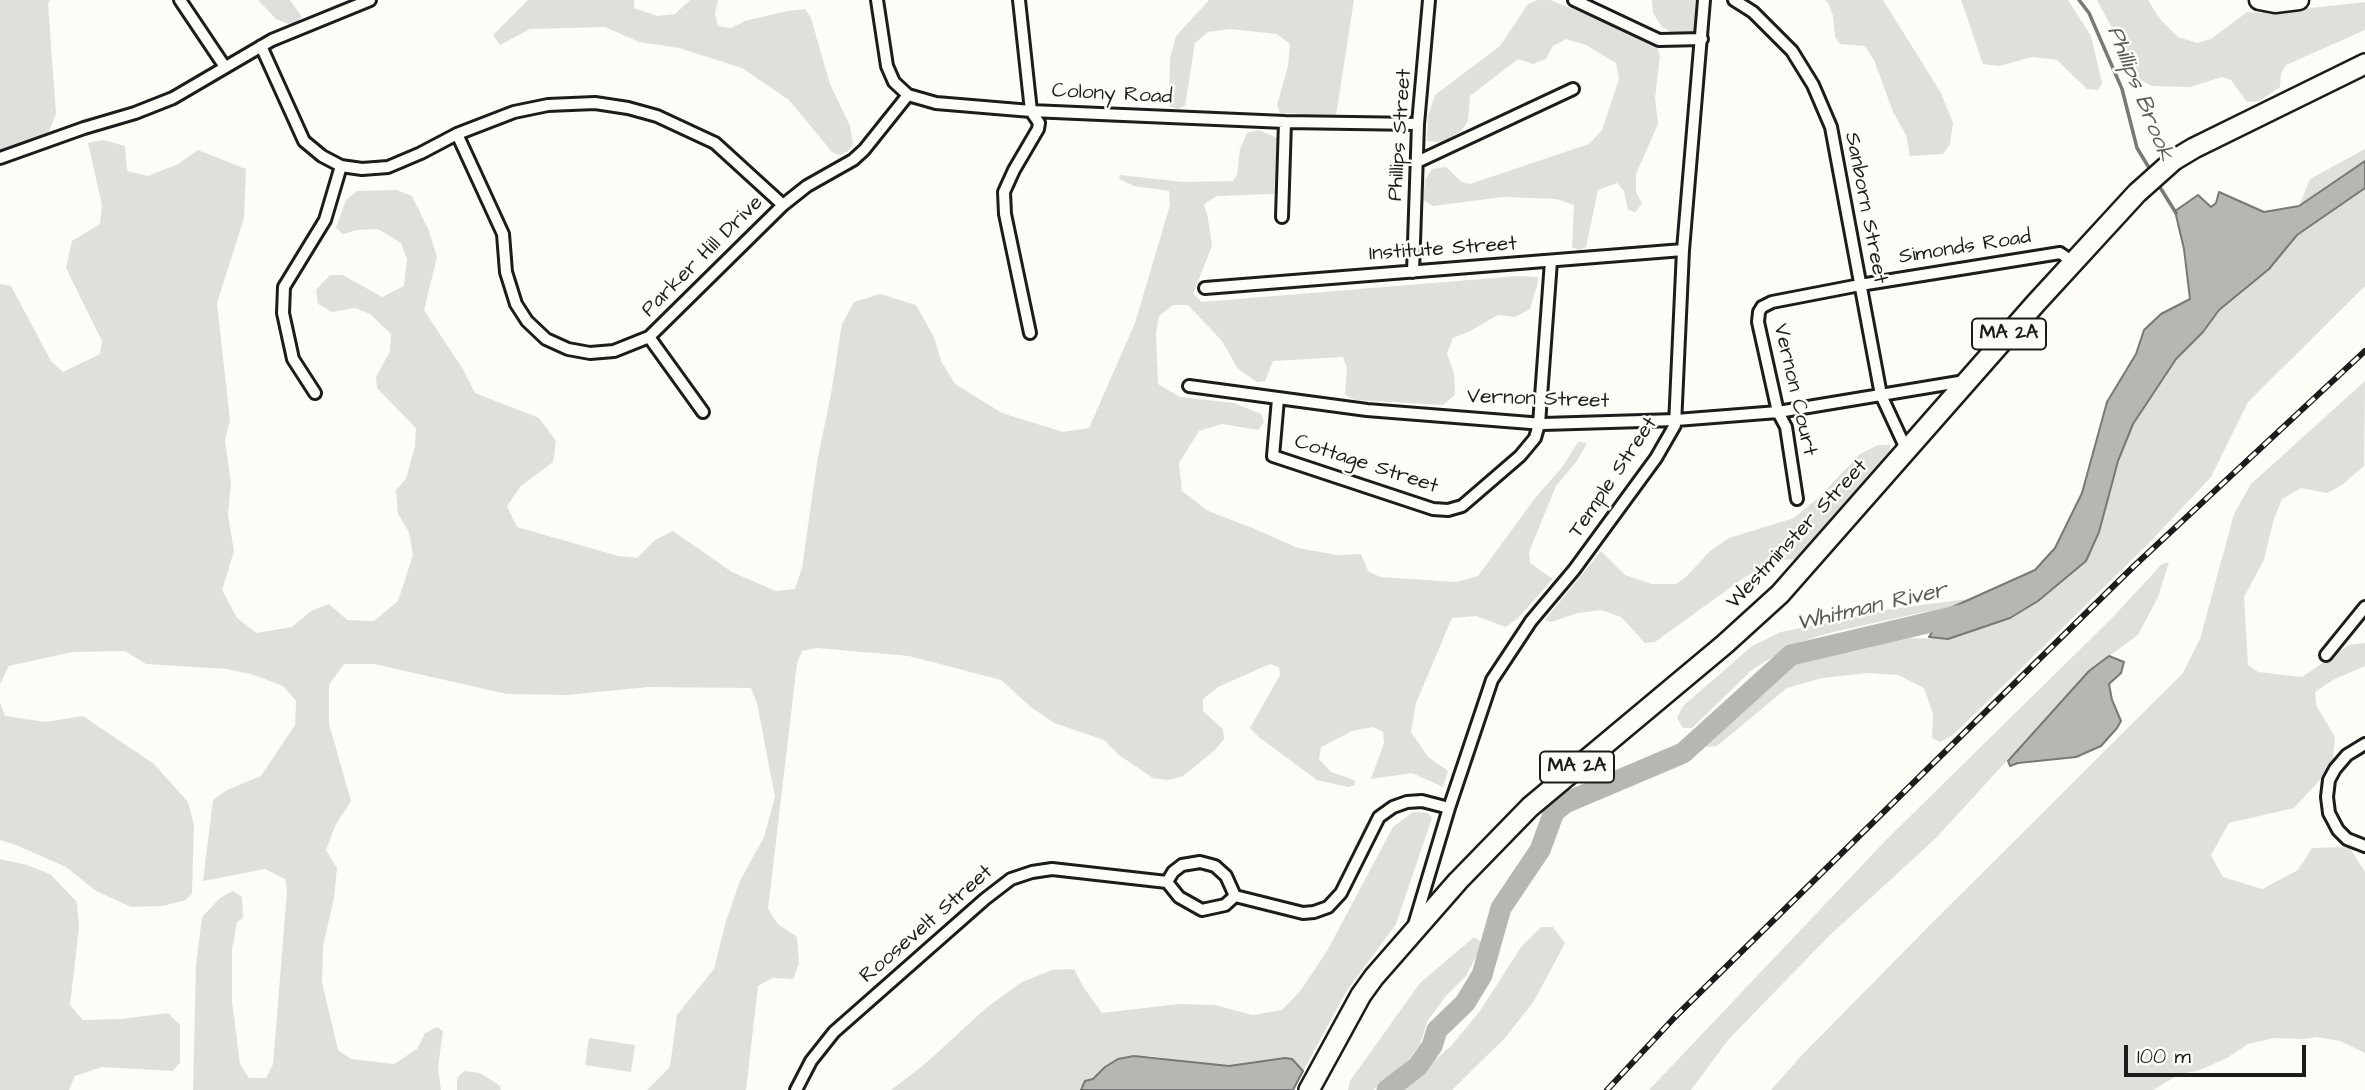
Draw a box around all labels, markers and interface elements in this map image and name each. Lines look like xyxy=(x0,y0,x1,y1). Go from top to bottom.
water label: Phillips Brook xyxy=(2099,23,2179,165)
street label: Phillips Street xyxy=(1384,68,1418,202)
street label: Colony Road xyxy=(1051,79,1173,111)
street label: Sanborn Street xyxy=(1838,130,1892,286)
street label: Parker Hill Drive xyxy=(637,191,769,323)
street label: Simonds Road xyxy=(1897,225,2033,271)
street label: Institute Street xyxy=(1368,232,1518,268)
road number: MA 2A xyxy=(1972,318,2046,350)
street label: Vernon Court xyxy=(1767,322,1821,458)
street label: Vernon Street xyxy=(1467,385,1609,415)
street label: Temple Street xyxy=(1564,413,1664,543)
street label: Cottage Street xyxy=(1291,430,1441,500)
street label: Westminster Street xyxy=(1722,455,1874,615)
water label: Whitman River xyxy=(1794,577,1950,639)
road number: MA 2A xyxy=(1540,752,1614,782)
street label: Roosevelt Street xyxy=(855,860,999,990)
scale bar xyxy=(2127,1030,2309,1074)
text: 100 m xyxy=(2137,1042,2191,1071)

